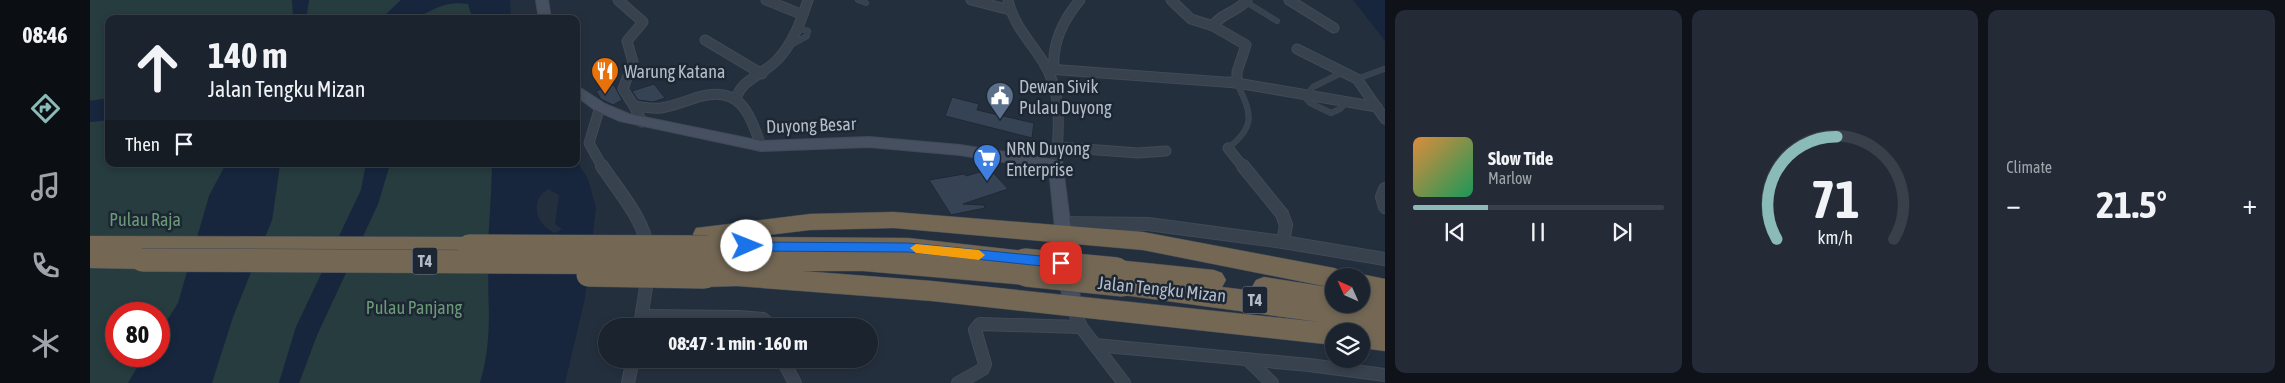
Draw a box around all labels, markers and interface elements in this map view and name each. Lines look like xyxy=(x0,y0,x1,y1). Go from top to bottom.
text: 08:46 xyxy=(22,22,68,48)
icon: ahead xyxy=(125,35,190,100)
text: 140 m xyxy=(208,35,287,75)
restaurant icon: Warung Katana xyxy=(590,56,620,95)
place label: Warung Katana xyxy=(624,61,725,82)
text: Jalan Tengku Mizan xyxy=(208,76,365,102)
place label: Dewan Sivik Pulau Duyong xyxy=(1019,76,1112,118)
public building icon: Dewan Sivik Pulau Duyong xyxy=(985,81,1015,120)
icon: directions xyxy=(28,91,63,126)
street label: Duyong Besar xyxy=(766,113,857,137)
icon: arrive xyxy=(170,130,198,158)
text: Then xyxy=(125,133,160,155)
place label: NRN Duyong Enterprise xyxy=(1006,138,1090,180)
supermarket icon: NRN Duyong Enterprise xyxy=(972,143,1002,182)
text: Slow Tide xyxy=(1488,147,1553,169)
text: Climate xyxy=(2006,158,2052,176)
icon: music xyxy=(28,169,63,204)
text: Marlow xyxy=(1488,169,1532,187)
text: 71 xyxy=(1811,169,1859,229)
text: 21.5° xyxy=(2096,183,2167,226)
text: − xyxy=(2006,188,2021,220)
text: + xyxy=(2242,188,2257,220)
park label: Pulau Raja xyxy=(109,209,181,230)
icon: previous xyxy=(1441,218,1469,246)
icon: pause xyxy=(1524,218,1552,246)
icon: next xyxy=(1608,218,1636,246)
position arrow xyxy=(720,219,772,271)
text: km/h xyxy=(1817,227,1853,248)
pin xyxy=(1040,242,1082,284)
icon: phone xyxy=(28,248,63,283)
road number: T4 xyxy=(412,248,438,274)
icon: arrive xyxy=(1047,249,1075,277)
north arrow xyxy=(1325,268,1370,312)
map controls xyxy=(1325,268,1370,368)
street label: Jalan Tengku Mizan xyxy=(1097,272,1227,306)
road number: T4 xyxy=(1242,286,1268,314)
park label: Pulau Panjang xyxy=(366,297,462,318)
speed limit sign: 80 xyxy=(105,302,170,367)
button: layers xyxy=(1325,323,1370,368)
icon: climate xyxy=(28,326,63,361)
text: 08:47 · 1 min · 160 m xyxy=(668,332,808,354)

